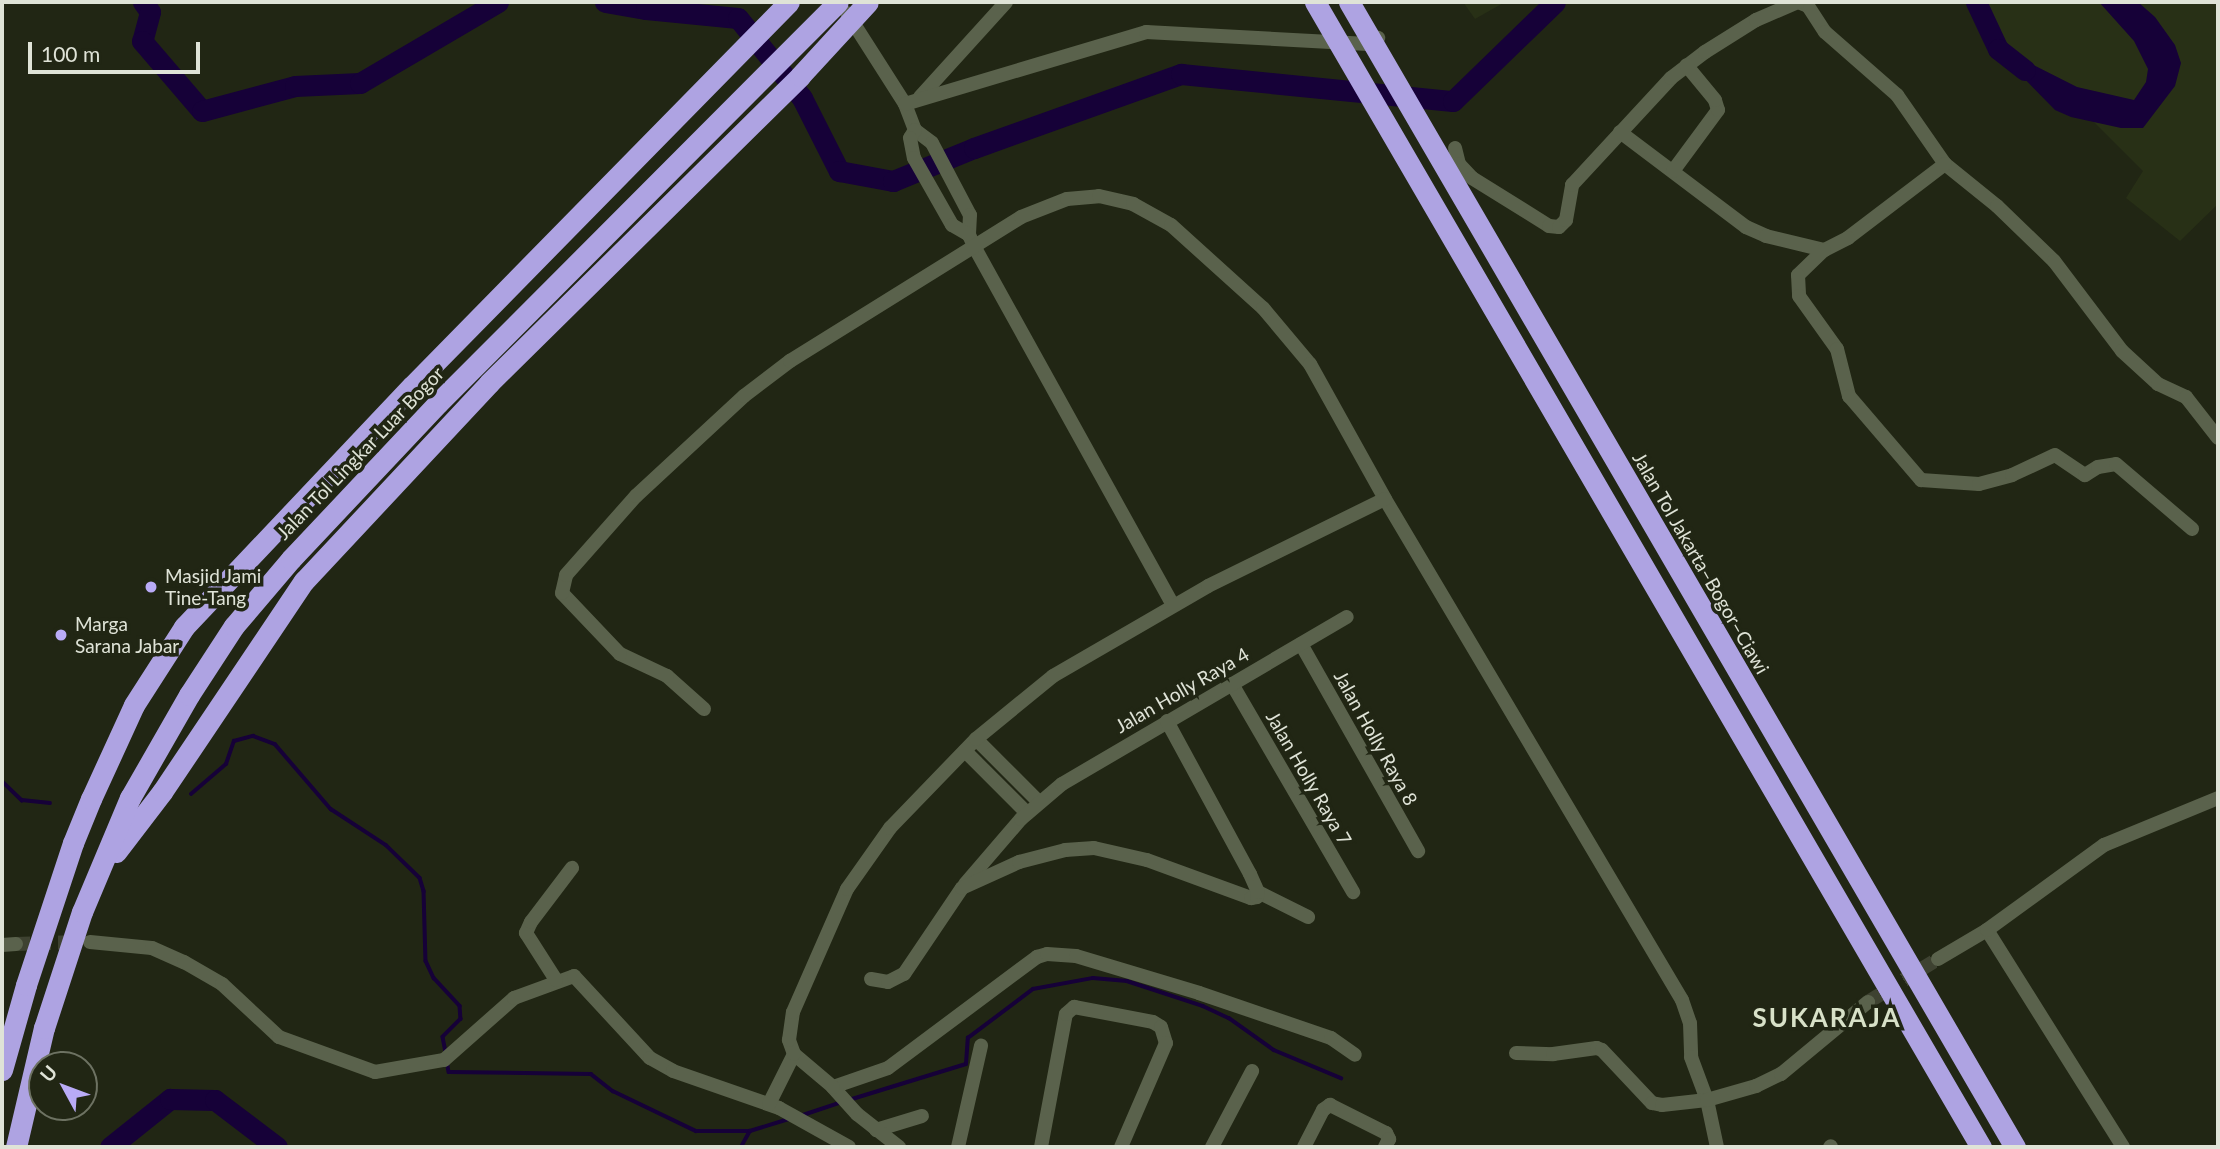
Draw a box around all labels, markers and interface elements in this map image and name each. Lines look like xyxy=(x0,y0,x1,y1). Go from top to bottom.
scale bar xyxy=(32,28,203,72)
text: 100 m xyxy=(41,41,100,66)
street label: Jalan Tol Lingkar Luar Bogor xyxy=(271,361,449,545)
street label: Jalan Tol Jakarta–Bogor–Ciawi xyxy=(1628,448,1774,678)
place label: Masjid Jami Tine-Tang xyxy=(165,565,262,609)
marker: Masjid Jami Tine-Tang xyxy=(143,579,159,595)
place label: Marga Sarana Jabar xyxy=(75,613,180,657)
marker: Marga Sarana Jabar xyxy=(53,627,69,643)
street label: Jalan Holly Raya 4 xyxy=(1111,642,1253,738)
street label: Jalan Holly Raya 8 xyxy=(1329,666,1423,810)
street label: Jalan Holly Raya 7 xyxy=(1261,707,1357,849)
district label: SUKARAJA xyxy=(1753,1002,1901,1034)
north arrow xyxy=(28,1051,98,1121)
text: U xyxy=(35,1060,62,1086)

